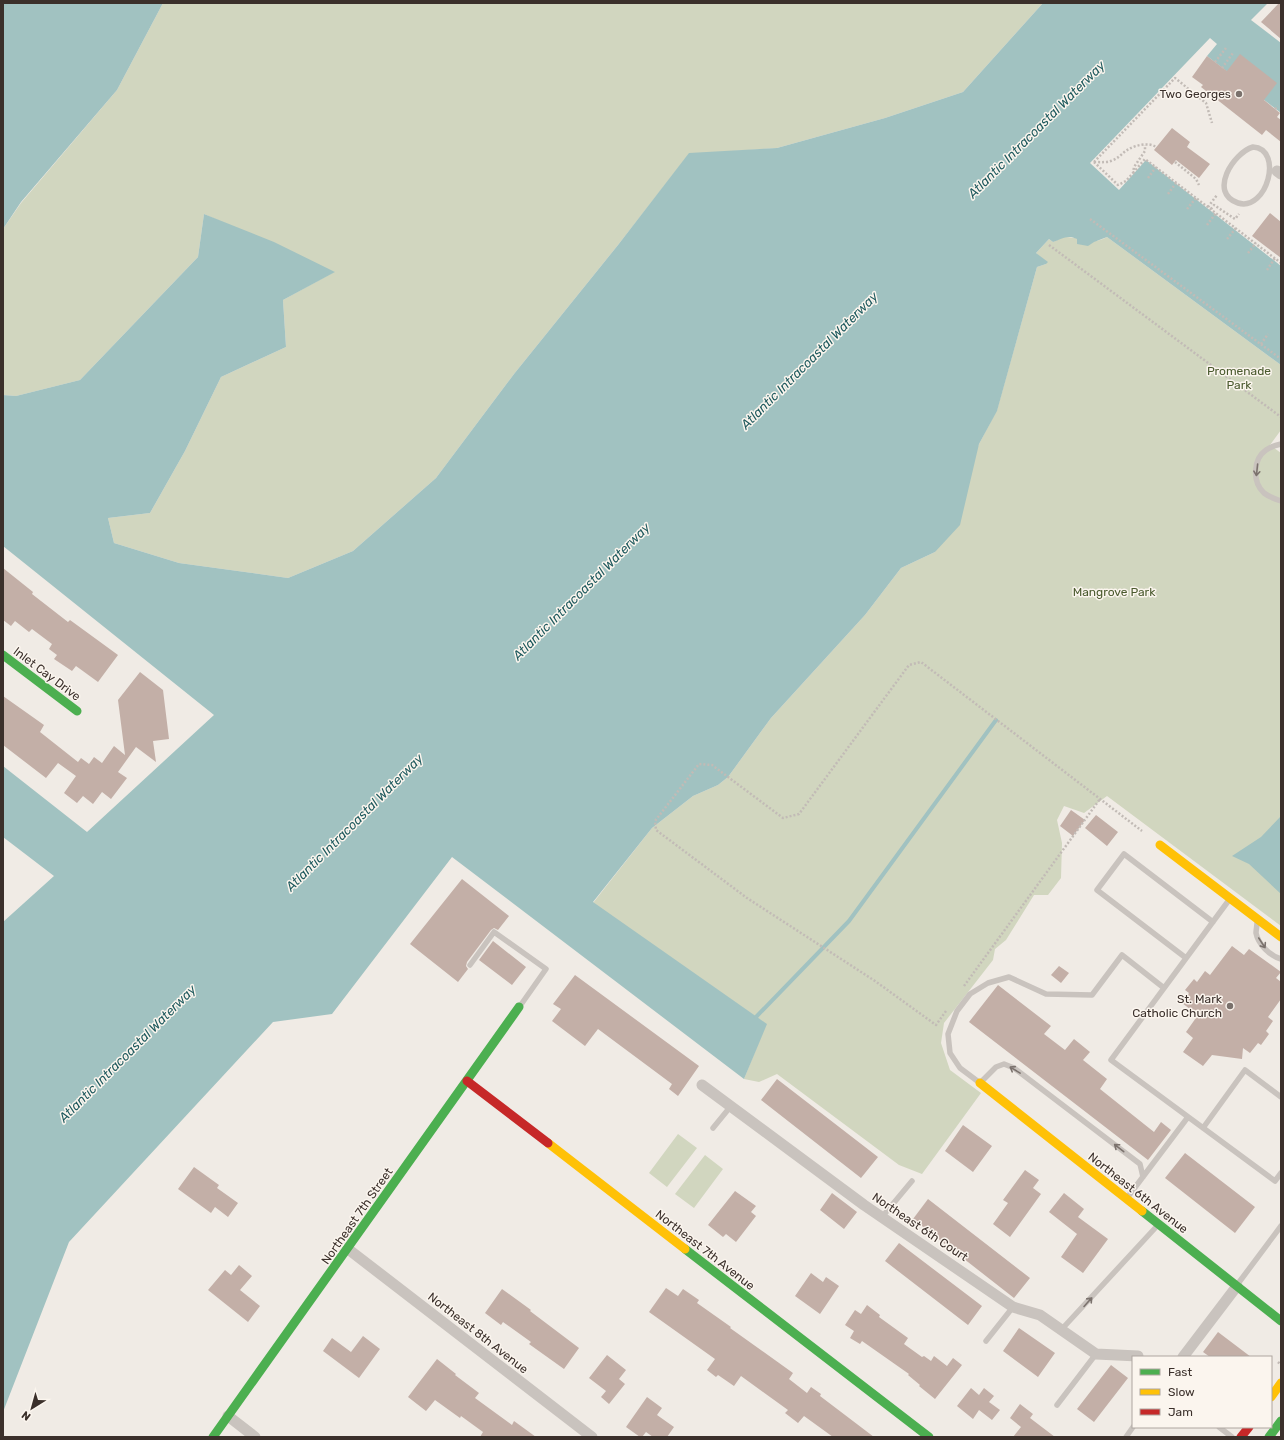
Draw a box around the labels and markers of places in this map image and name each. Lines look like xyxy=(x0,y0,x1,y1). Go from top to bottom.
place label: Two Georges xyxy=(1159,87,1231,101)
marker: Two Georges xyxy=(1234,89,1244,99)
place label: St. Mark Catholic Church xyxy=(1132,992,1223,1020)
marker: St. Mark Catholic Church xyxy=(1225,1001,1235,1011)

